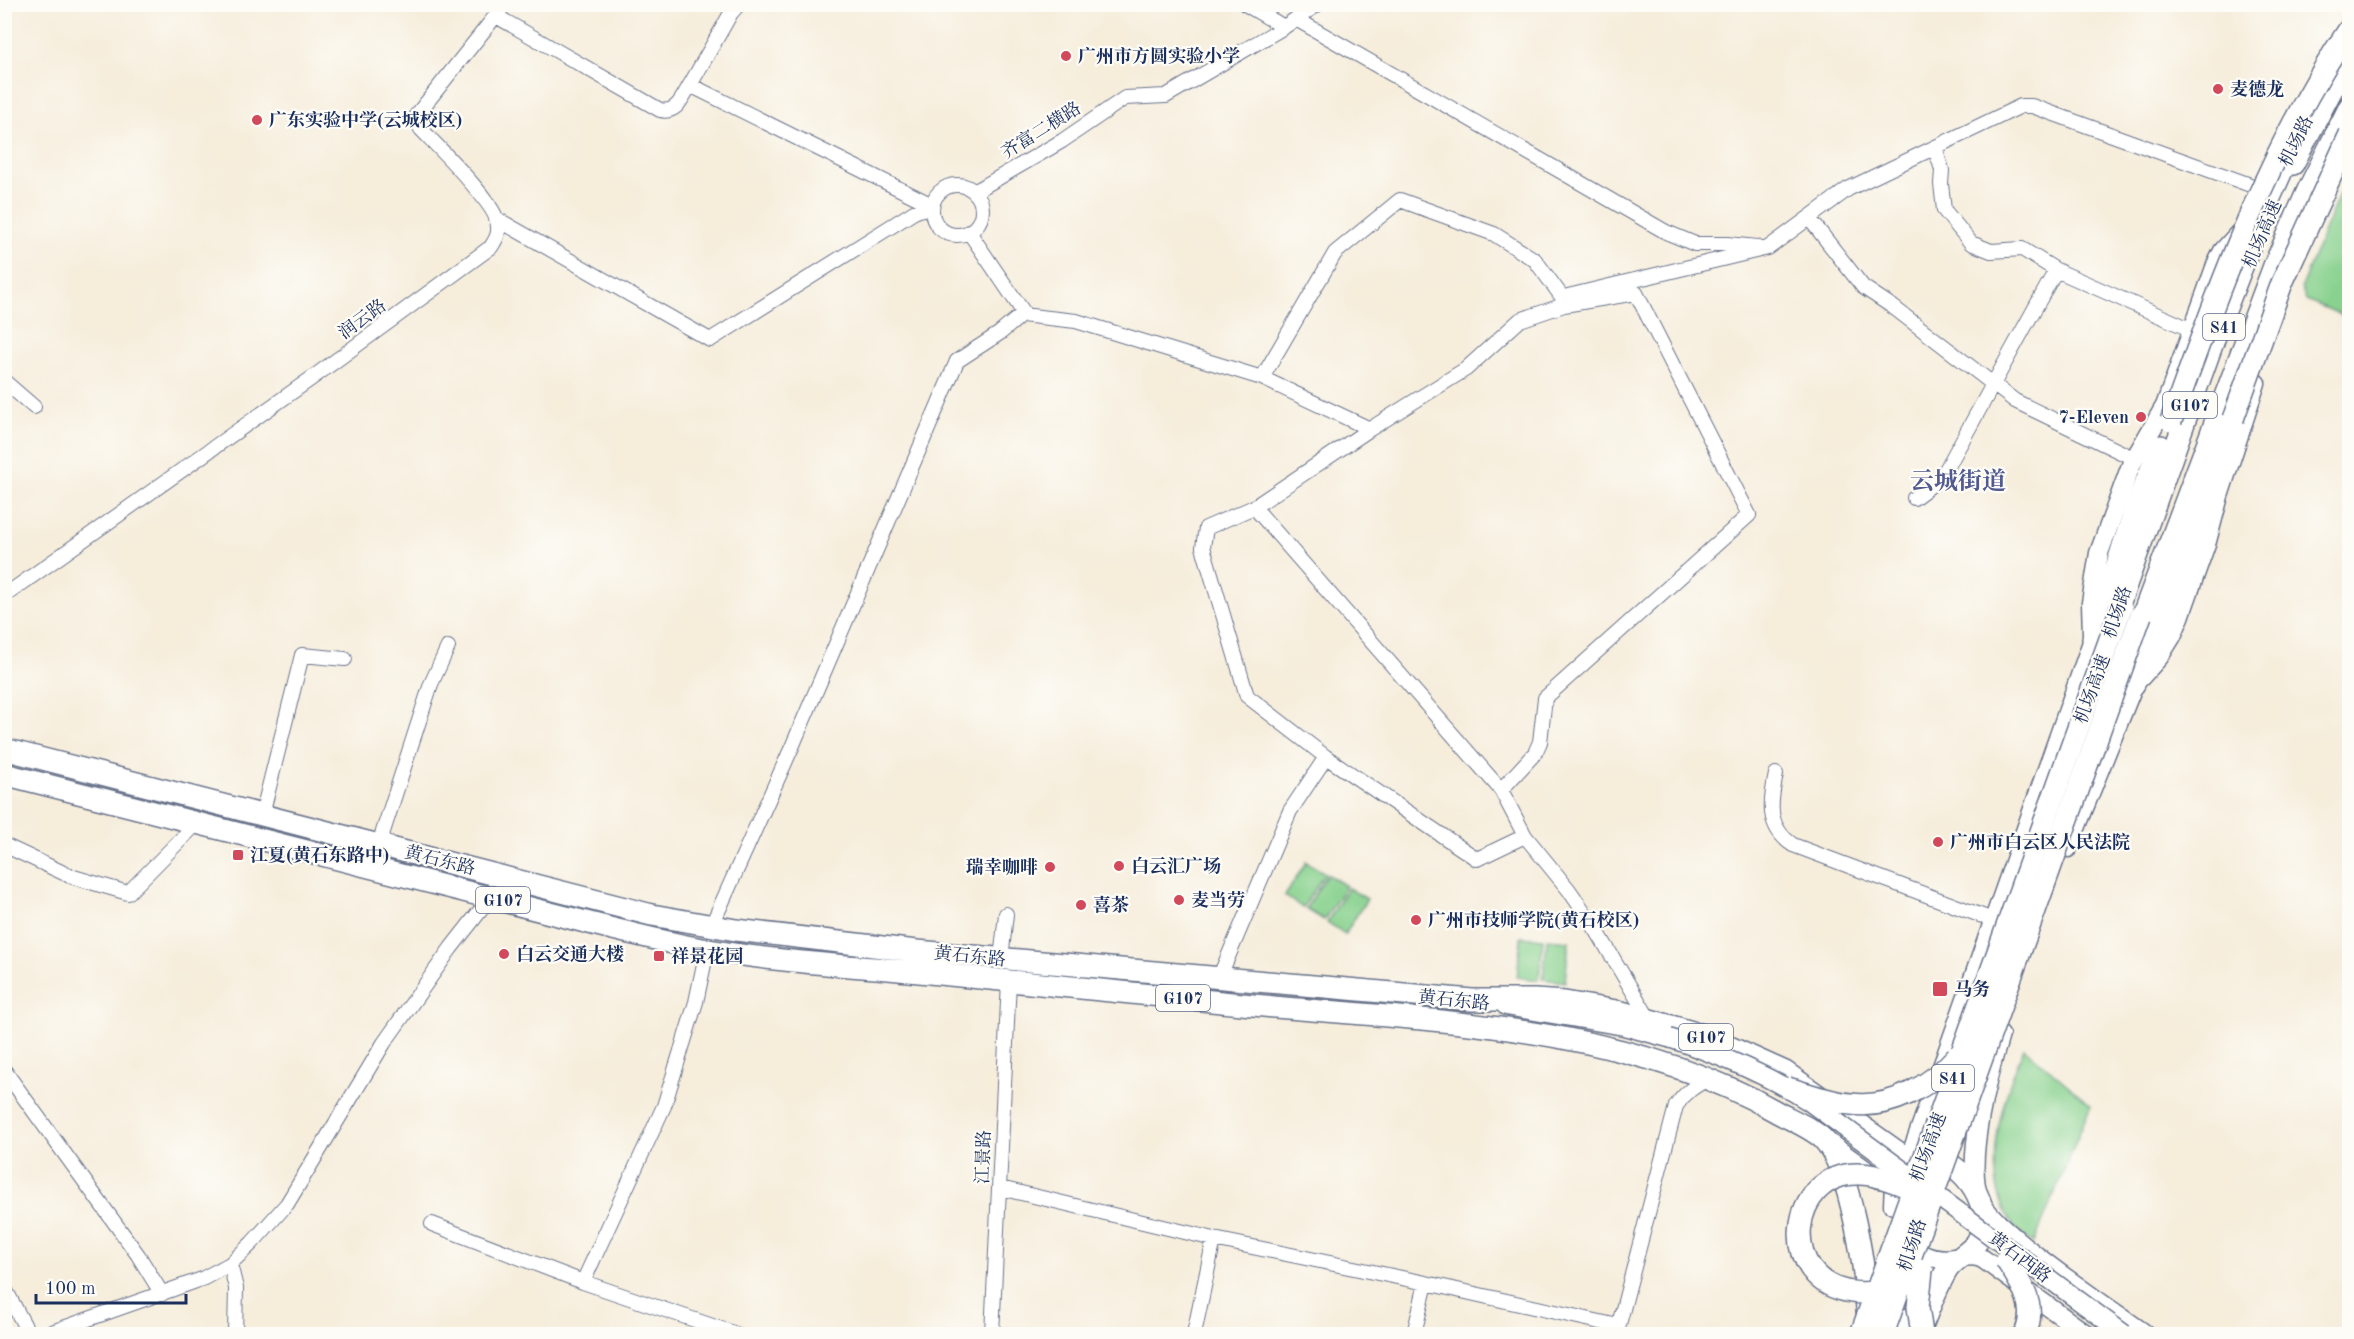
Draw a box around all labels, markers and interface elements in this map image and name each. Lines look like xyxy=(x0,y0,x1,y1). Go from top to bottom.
place label: 广州市方圆实验小学 xyxy=(1078,46,1240,66)
marker: 广州市方圆实验小学 xyxy=(1059,49,1073,63)
place label: 麦德龙 xyxy=(2230,79,2284,99)
marker: 麦德龙 xyxy=(2211,82,2225,96)
street label: 齐富二横路 xyxy=(998,98,1084,162)
place label: 广东实验中学(云城校区) xyxy=(269,110,462,130)
street label: 机场路 xyxy=(2275,112,2317,170)
marker: 广东实验中学(云城校区) xyxy=(250,113,264,127)
street label: 机场高速 xyxy=(2239,197,2285,271)
street label: 润云路 xyxy=(334,295,390,343)
road number: S41 xyxy=(2203,314,2245,340)
road number: G107 xyxy=(2163,392,2217,418)
place label: 7-Eleven xyxy=(2058,409,2129,427)
marker: 7-Eleven xyxy=(2134,410,2148,424)
district label: 云城街道 xyxy=(1910,468,2006,495)
street label: 机场路 xyxy=(2099,583,2135,641)
street label: 机场高速 xyxy=(2070,652,2114,726)
place label: 广州市白云区人民法院 xyxy=(1950,832,2130,852)
marker: 广州市白云区人民法院 xyxy=(1931,835,1945,849)
street label: 黄石东路 xyxy=(403,842,477,878)
place label: 江夏(黄石东路中) xyxy=(250,845,389,865)
marker: 江夏(黄石东路中) xyxy=(231,848,245,862)
place label: 白云汇广场 xyxy=(1131,856,1221,876)
place label: 瑞幸咖啡 xyxy=(966,857,1038,877)
marker: 白云汇广场 xyxy=(1112,859,1126,873)
marker: 瑞幸咖啡 xyxy=(1043,860,1057,874)
road number: G107 xyxy=(476,887,530,913)
place label: 麦当劳 xyxy=(1191,890,1245,910)
marker: 麦当劳 xyxy=(1172,893,1186,907)
place label: 喜茶 xyxy=(1093,895,1129,915)
marker: 喜茶 xyxy=(1074,898,1088,912)
place label: 广州市技师学院(黄石校区) xyxy=(1428,910,1639,930)
marker: 广州市技师学院(黄石校区) xyxy=(1409,913,1423,927)
street label: 黄石东路 xyxy=(933,942,1007,970)
place label: 白云交通大楼 xyxy=(516,944,624,964)
place label: 祥景花园 xyxy=(671,946,743,966)
marker: 白云交通大楼 xyxy=(497,947,511,961)
marker: 祥景花园 xyxy=(652,949,666,963)
place label: 马务 xyxy=(1954,979,1990,999)
marker: 马务 xyxy=(1931,980,1949,998)
road number: G107 xyxy=(1156,985,1210,1011)
street label: 黄石东路 xyxy=(1417,986,1491,1014)
road number: G107 xyxy=(1679,1024,1733,1050)
road number: S41 xyxy=(1932,1065,1974,1091)
street label: 机场高速 xyxy=(1906,1110,1950,1184)
street label: 江景路 xyxy=(972,1130,994,1184)
street label: 机场路 xyxy=(1894,1216,1930,1274)
street label: 黄石西路 xyxy=(1985,1227,2055,1287)
scale bar xyxy=(36,1267,186,1305)
text: 100 m xyxy=(45,1280,96,1298)

